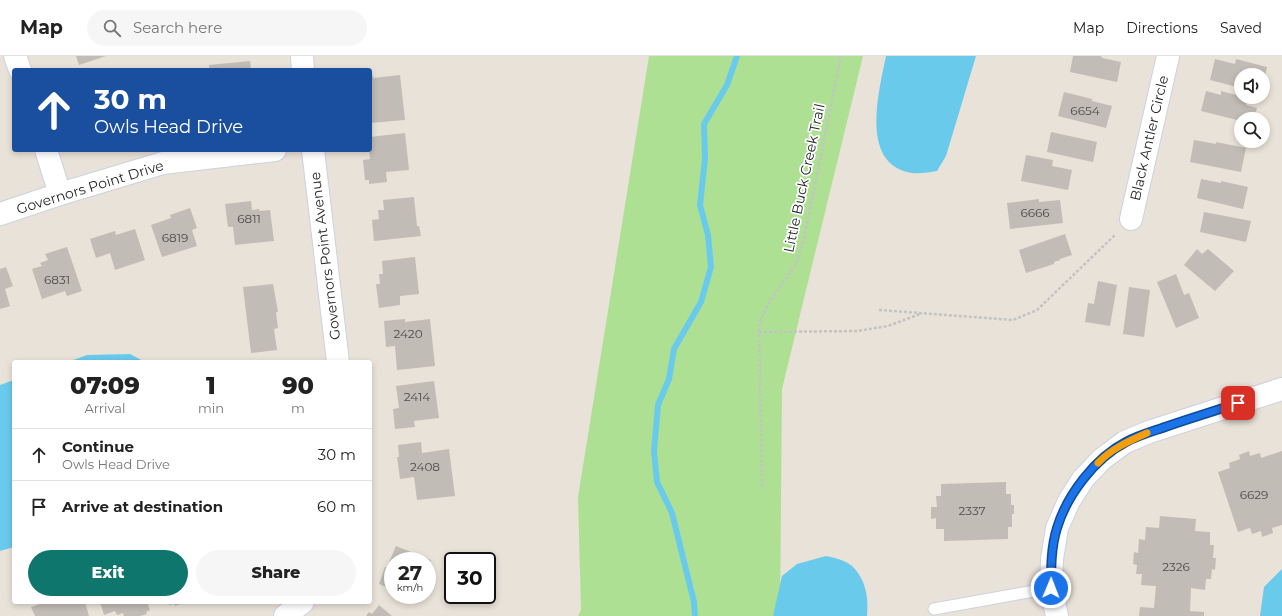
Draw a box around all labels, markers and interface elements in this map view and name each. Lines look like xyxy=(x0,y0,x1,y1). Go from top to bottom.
search box xyxy=(87,10,367,46)
text: Map xyxy=(20,16,63,39)
icon: search xyxy=(101,17,123,39)
text: Search here xyxy=(133,18,222,37)
text: Map xyxy=(1073,19,1104,37)
text: Directions xyxy=(1126,19,1198,37)
text: Saved xyxy=(1220,19,1262,37)
map controls xyxy=(1234,68,1270,148)
button: sound xyxy=(1234,68,1270,104)
street label: Black Antler Circle xyxy=(1126,74,1172,202)
text: 30 m xyxy=(94,82,167,116)
icon: ahead xyxy=(28,84,80,136)
street label: Little Buck Creek Trail xyxy=(779,102,829,254)
house number: 6654 xyxy=(1070,103,1100,118)
button: search xyxy=(1234,112,1270,148)
text: Owls Head Drive xyxy=(94,116,243,138)
street label: Governors Point Drive xyxy=(14,156,166,218)
street label: Governors Point Avenue xyxy=(306,171,344,341)
house number: 6666 xyxy=(1020,205,1050,220)
house number: 6811 xyxy=(237,211,261,226)
house number: 6819 xyxy=(162,230,188,245)
house number: 6831 xyxy=(44,272,70,287)
house number: 2420 xyxy=(393,326,423,341)
text: 07:09 xyxy=(70,371,140,400)
text: 1 xyxy=(206,371,216,400)
text: 90 xyxy=(282,371,314,400)
pin xyxy=(1221,386,1255,420)
house number: 2414 xyxy=(404,389,430,404)
icon: arrive xyxy=(1227,392,1249,414)
text: Arrival xyxy=(84,400,125,416)
text: min xyxy=(198,400,224,416)
text: m xyxy=(291,400,305,416)
text: Continue xyxy=(62,437,134,456)
icon: ahead xyxy=(28,444,50,466)
text: 30 m xyxy=(318,445,356,464)
text: Owls Head Drive xyxy=(62,456,170,472)
house number: 2408 xyxy=(410,459,440,474)
house number: 6629 xyxy=(1240,487,1268,502)
icon: arrive xyxy=(28,496,50,518)
text: Arrive at destination xyxy=(62,497,223,516)
text: 60 m xyxy=(317,497,356,516)
house number: 2337 xyxy=(958,503,986,518)
button: Exit xyxy=(28,550,188,596)
button: Share xyxy=(196,550,356,596)
speed limit sign: 30 xyxy=(444,552,496,604)
house number: 2326 xyxy=(1162,559,1190,574)
text: 27 xyxy=(398,561,422,585)
position arrow xyxy=(1030,567,1072,609)
text: km/h xyxy=(397,581,423,594)

